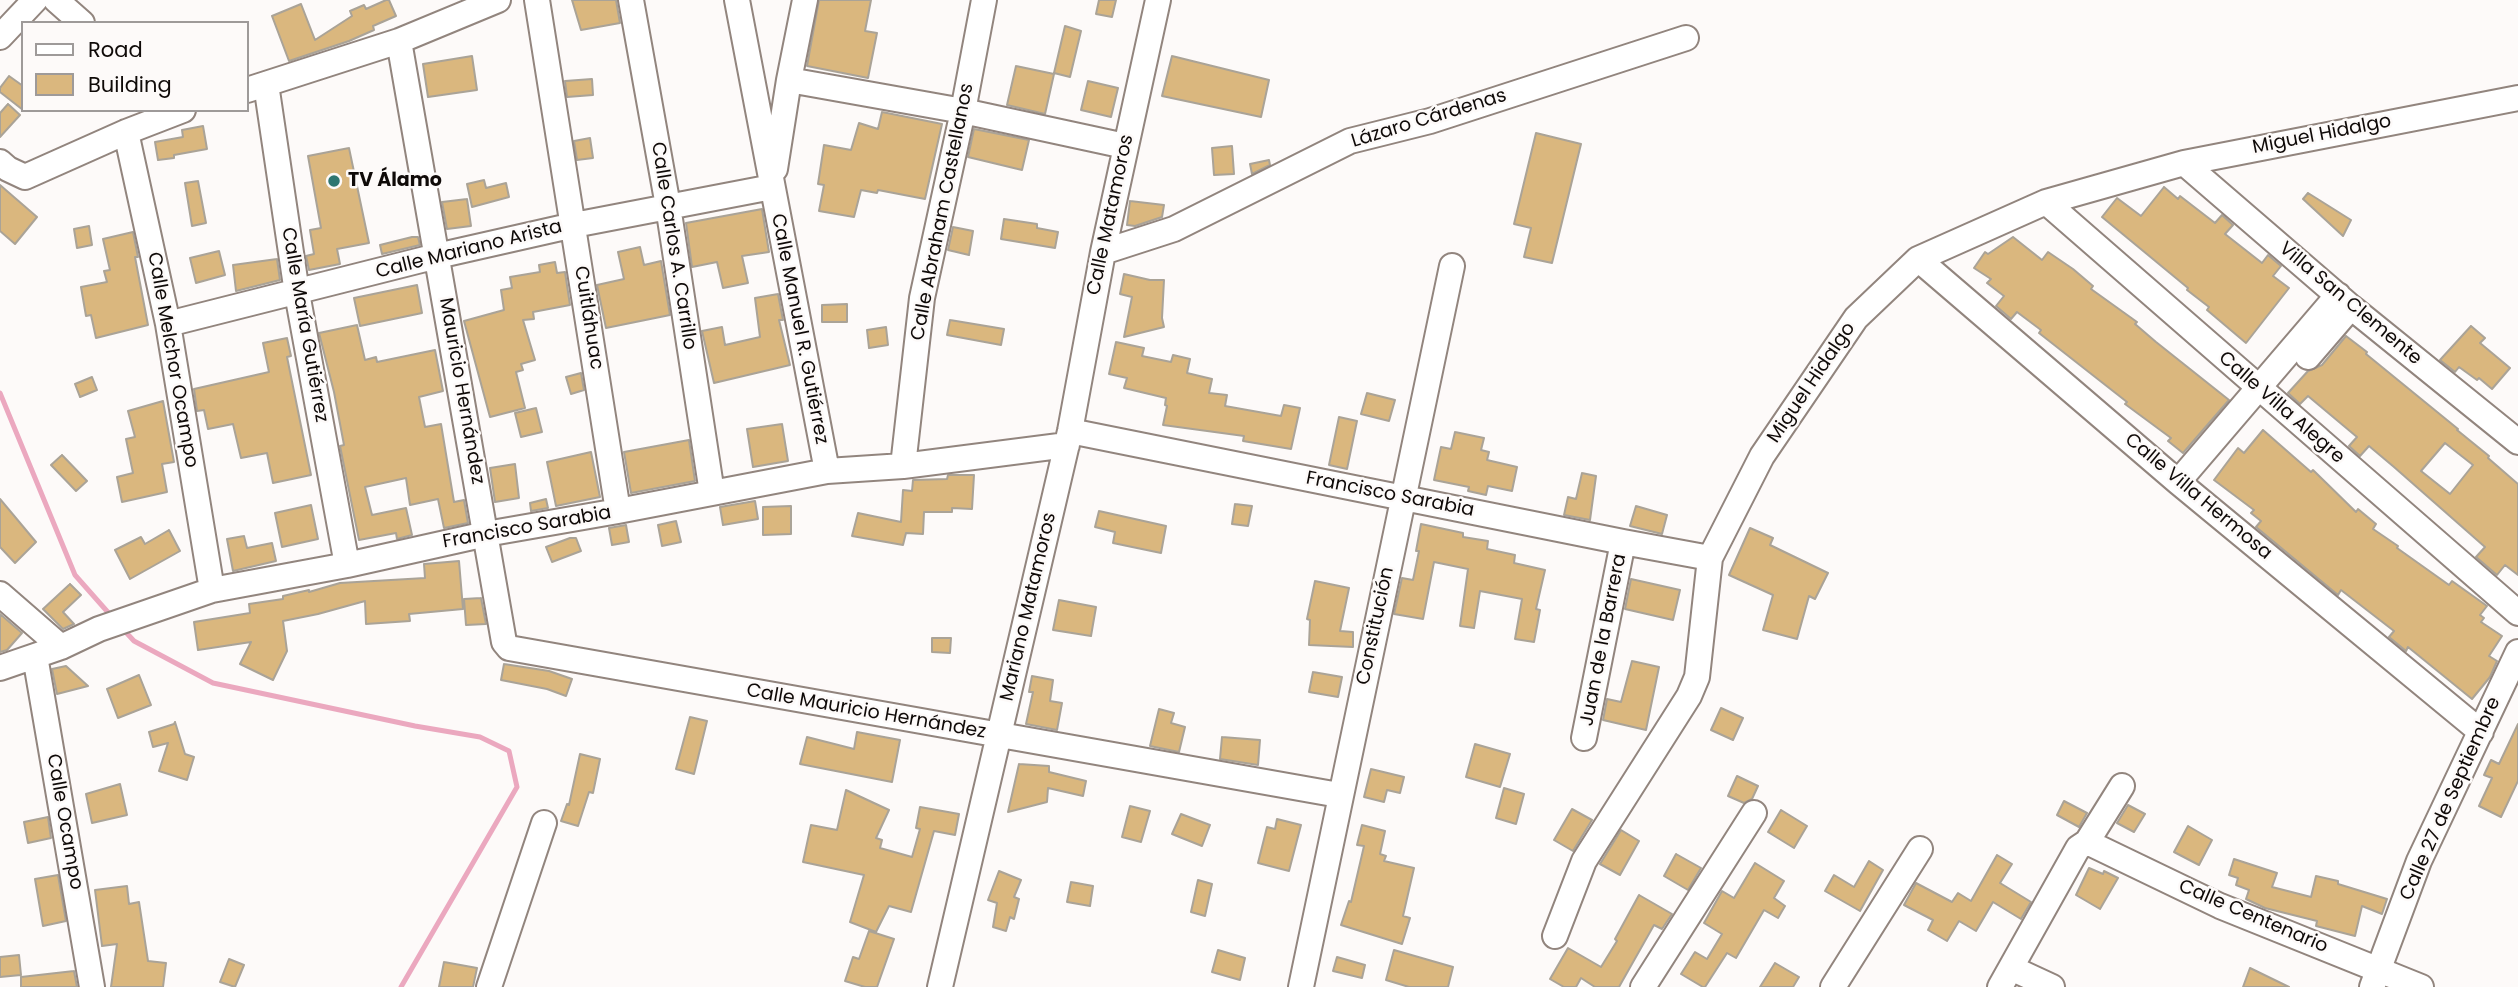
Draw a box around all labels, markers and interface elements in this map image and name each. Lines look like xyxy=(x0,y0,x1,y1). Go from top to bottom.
legend xyxy=(21,21,248,112)
text: Road xyxy=(88,35,143,64)
text: Building xyxy=(88,70,172,99)
street label: Calle Abraham Castellanos xyxy=(907,81,979,343)
street label: Lázaro Cárdenas xyxy=(1349,85,1509,153)
street label: Miguel Hidalgo xyxy=(2251,110,2393,160)
street label: Calle Matamoros xyxy=(1083,133,1139,297)
street label: Calle Carlos A. Carrillo xyxy=(645,141,701,351)
place label: TV Álamo xyxy=(348,170,442,192)
marker: TV Álamo xyxy=(326,173,342,189)
street label: Calle Manuel R. Gutiérrez xyxy=(765,212,833,446)
street label: Calle Mariano Arista xyxy=(374,216,564,284)
street label: Calle María Gutiérrez xyxy=(276,226,332,424)
street label: Villa San Clemente xyxy=(2274,238,2426,370)
street label: Calle Melchor Ocampo xyxy=(142,250,202,470)
street label: Cuitláhuac xyxy=(569,265,607,371)
street label: Mauricio Hernández xyxy=(433,296,489,486)
street label: Miguel Hidalgo xyxy=(1763,318,1861,448)
street label: Calle Villa Alegre xyxy=(2213,347,2349,469)
street label: Calle Villa Hermosa xyxy=(2120,429,2276,565)
street label: Francisco Sarabia xyxy=(1304,468,1476,522)
street label: Francisco Sarabia xyxy=(441,502,613,554)
street label: Mariano Matamoros xyxy=(996,510,1062,704)
street label: Juan de la Barrera xyxy=(1576,552,1632,728)
street label: Constitución xyxy=(1352,565,1400,687)
street label: Calle Mauricio Hernández xyxy=(745,680,987,744)
street label: Calle 27 de Septiembre xyxy=(2396,694,2506,904)
street label: Calle Ocampo xyxy=(41,752,87,892)
street label: Calle Centenario xyxy=(2175,875,2331,959)

